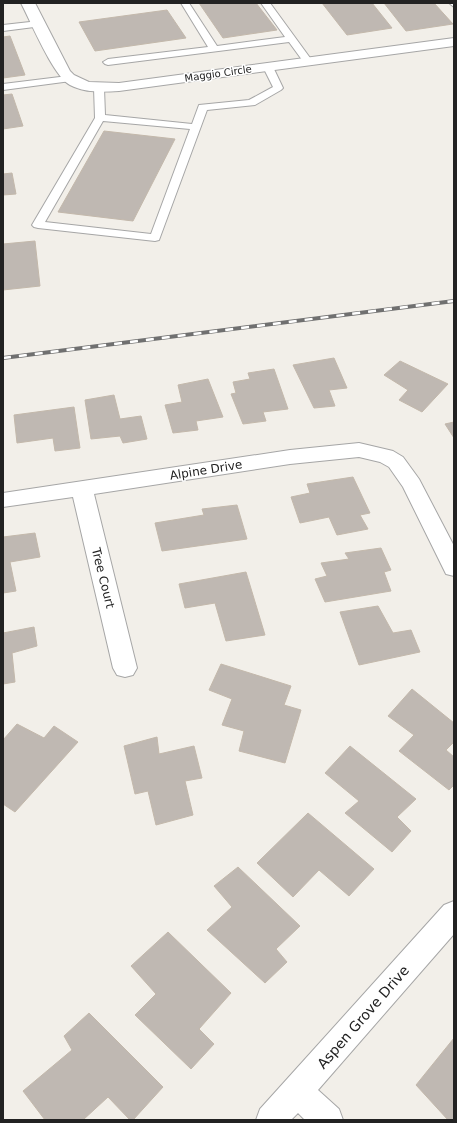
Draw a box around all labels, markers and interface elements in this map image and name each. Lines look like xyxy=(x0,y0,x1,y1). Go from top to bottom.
street label: Maggio Circle xyxy=(184,63,252,84)
street label: Alpine Drive xyxy=(169,457,243,483)
street label: Tree Court xyxy=(88,545,117,610)
street label: Aspen Grove Drive xyxy=(314,962,412,1072)

